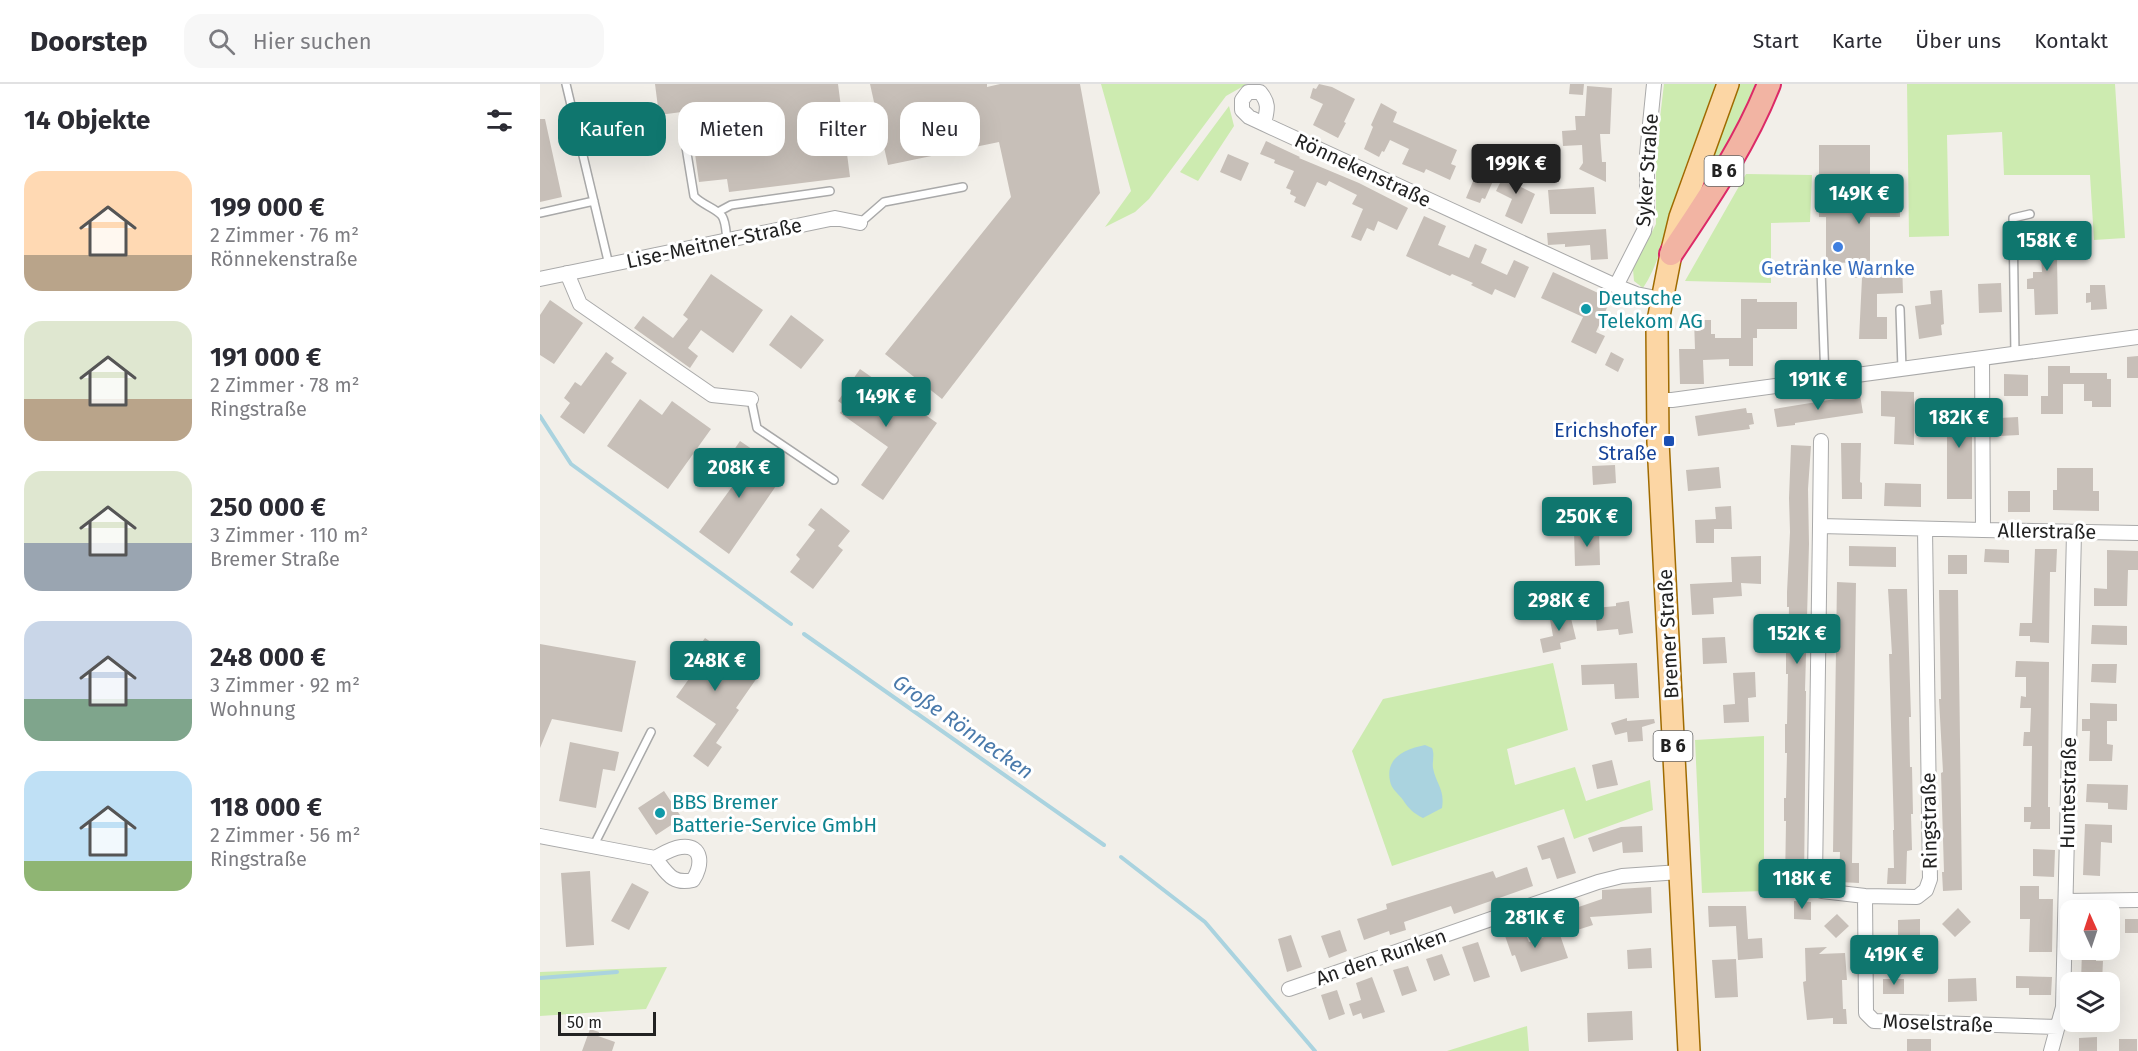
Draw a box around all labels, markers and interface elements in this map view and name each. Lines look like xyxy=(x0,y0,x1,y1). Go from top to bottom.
search box xyxy=(184,14,604,68)
text: Doorstep xyxy=(30,25,148,58)
icon: search xyxy=(205,25,238,58)
text: Hier suchen xyxy=(253,28,372,55)
text: Start xyxy=(1753,28,1799,54)
text: Karte xyxy=(1832,28,1882,54)
text: Über uns xyxy=(1915,28,2001,54)
text: Kontakt xyxy=(2034,28,2108,54)
chip: Kaufen xyxy=(558,102,666,156)
chip: Mieten xyxy=(678,102,785,156)
chip: Filter xyxy=(797,102,888,156)
chip: Neu xyxy=(900,102,980,156)
icon: filters xyxy=(483,104,516,137)
text: 14 Objekte xyxy=(24,105,150,136)
street label: Syker Straße xyxy=(1631,113,1663,227)
street label: Rönnekenstraße xyxy=(1291,128,1435,212)
pin: 199K € xyxy=(1467,144,1565,195)
text: 199K € xyxy=(1486,151,1546,175)
road number: B 6 xyxy=(1704,156,1744,186)
pin: 149K € xyxy=(1810,174,1908,225)
text: 149K € xyxy=(1829,181,1889,205)
text: 199 000 € xyxy=(210,192,325,223)
icon: home xyxy=(72,195,144,267)
street label: Lise-Meitner-Straße xyxy=(624,213,804,273)
pin: 158K € xyxy=(1998,221,2096,272)
text: 2 Zimmer · 76 m² xyxy=(210,223,359,247)
text: 158K € xyxy=(2017,228,2077,252)
marker: Getränke Warnke xyxy=(1831,240,1845,254)
text: Rönnekenstraße xyxy=(210,247,358,271)
place label: Getränke Warnke xyxy=(1761,256,1915,280)
place label: Deutsche Telekom AG xyxy=(1598,286,1703,333)
marker: Deutsche Telekom AG xyxy=(1579,302,1593,316)
text: 191 000 € xyxy=(210,342,322,373)
icon: home xyxy=(72,345,144,417)
pin: 191K € xyxy=(1769,360,1867,411)
text: 191K € xyxy=(1789,367,1847,391)
text: 2 Zimmer · 78 m² xyxy=(210,373,359,397)
pin: 149K € xyxy=(837,377,935,428)
text: 149K € xyxy=(856,384,916,408)
text: Ringstraße xyxy=(210,397,307,421)
pin: 182K € xyxy=(1910,398,2008,449)
text: 182K € xyxy=(1929,405,1989,429)
place label: Erichshofer Straße xyxy=(1554,418,1657,465)
marker: Erichshofer Straße xyxy=(1662,434,1676,448)
pin: 208K € xyxy=(690,448,788,499)
text: 208K € xyxy=(708,455,770,479)
text: 250 000 € xyxy=(210,492,326,523)
icon: home xyxy=(72,495,144,567)
pin: 250K € xyxy=(1538,497,1636,548)
text: 250K € xyxy=(1556,504,1618,528)
street label: Allerstraße xyxy=(1997,518,2097,544)
text: 3 Zimmer · 110 m² xyxy=(210,523,368,547)
text: Bremer Straße xyxy=(210,547,340,571)
street label: Bremer Straße xyxy=(1653,568,1683,700)
pin: 298K € xyxy=(1510,581,1608,632)
text: 298K € xyxy=(1528,588,1590,612)
pin: 152K € xyxy=(1748,614,1846,665)
text: 152K € xyxy=(1767,621,1827,645)
pin: 248K € xyxy=(666,641,764,692)
text: 248 000 € xyxy=(210,642,326,673)
icon: home xyxy=(72,645,144,717)
text: 248K € xyxy=(684,648,746,672)
water label: Große Rönnecken xyxy=(888,669,1038,785)
text: 3 Zimmer · 92 m² xyxy=(210,673,360,697)
text: Wohnung xyxy=(210,697,295,721)
road number: B 6 xyxy=(1654,731,1692,761)
street label: Huntestraße xyxy=(2055,737,2081,849)
street label: Ringstraße xyxy=(1916,772,1942,870)
place label: BBS Bremer Batterie-Service GmbH xyxy=(672,790,877,837)
text: 118 000 € xyxy=(210,792,322,823)
icon: home xyxy=(72,795,144,867)
marker: BBS Bremer Batterie-Service GmbH xyxy=(653,806,667,820)
text: 2 Zimmer · 56 m² xyxy=(210,823,361,847)
text: Ringstraße xyxy=(210,847,307,871)
pin: 118K € xyxy=(1753,859,1851,910)
text: 118K € xyxy=(1772,866,1832,890)
pin: 281K € xyxy=(1486,898,1584,949)
north arrow xyxy=(2060,900,2120,960)
map controls xyxy=(2060,900,2120,1032)
text: 281K € xyxy=(1505,905,1565,929)
street label: An den Runken xyxy=(1313,923,1449,991)
pin: 419K € xyxy=(1845,935,1943,986)
text: 419K € xyxy=(1864,942,1924,966)
button: layers xyxy=(2060,972,2120,1032)
scale bar xyxy=(558,1009,656,1036)
street label: Moselstraße xyxy=(1882,1009,1994,1037)
text: 50 m xyxy=(567,1013,602,1032)

